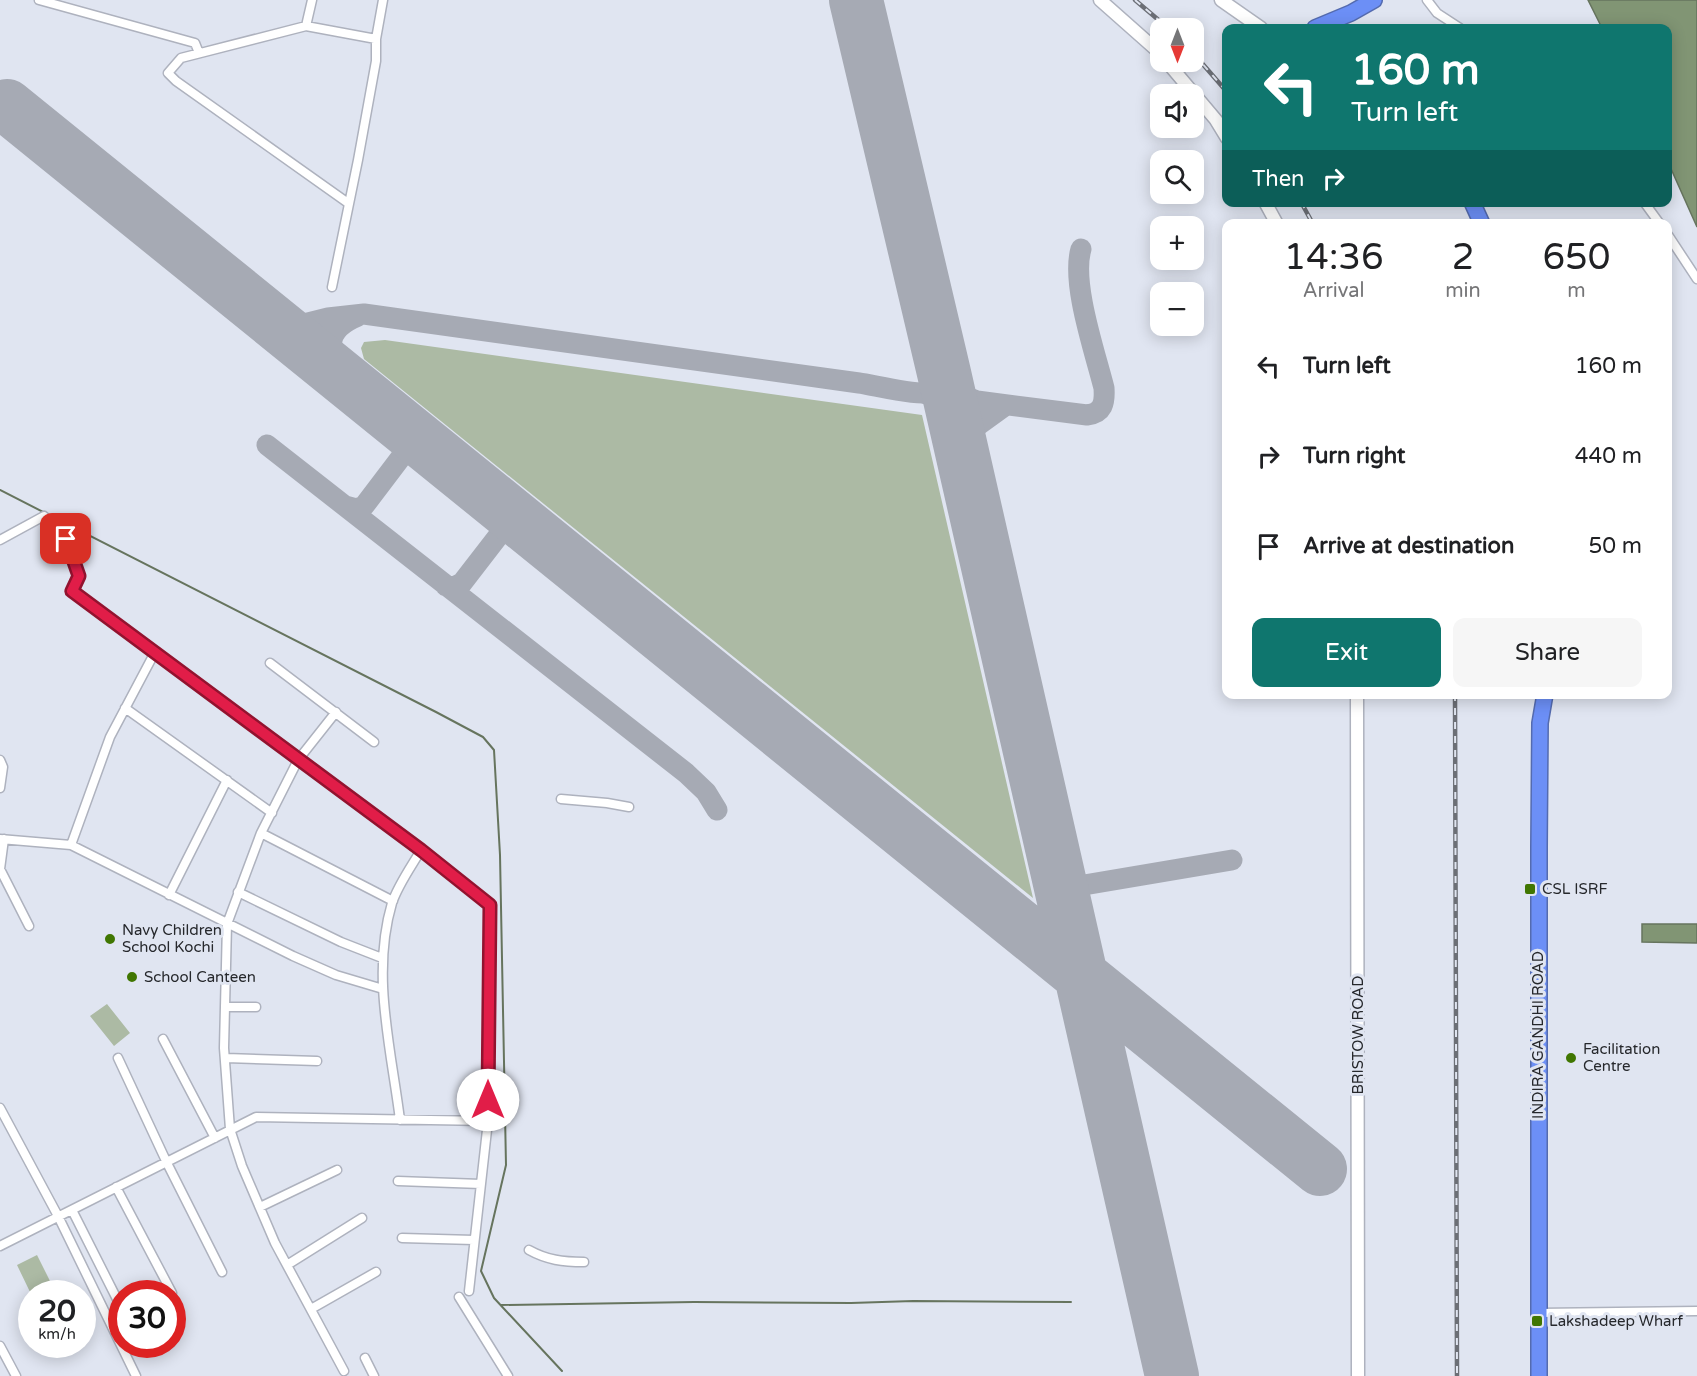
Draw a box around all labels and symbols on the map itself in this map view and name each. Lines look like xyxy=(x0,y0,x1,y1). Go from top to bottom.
north arrow xyxy=(1150,18,1204,72)
pin xyxy=(40,513,91,564)
place label: CSL ISRF xyxy=(1542,880,1608,898)
marker: CSL ISRF xyxy=(1523,882,1537,896)
place label: Navy Children School Kochi xyxy=(122,921,222,956)
marker: Navy Children School Kochi xyxy=(103,932,117,946)
street label: INDIRA GANDHI ROAD xyxy=(1529,951,1547,1119)
place label: School Canteen xyxy=(144,968,256,986)
marker: School Canteen xyxy=(125,970,139,984)
street label: BRISTOW ROAD xyxy=(1349,975,1367,1095)
place label: Facilitation Centre xyxy=(1583,1040,1660,1075)
marker: Facilitation Centre xyxy=(1564,1051,1578,1065)
position arrow xyxy=(456,1068,520,1132)
speed limit sign: 30 xyxy=(108,1280,186,1358)
place label: Lakshadeep Wharf xyxy=(1549,1312,1683,1330)
marker: Lakshadeep Wharf xyxy=(1530,1314,1544,1328)

